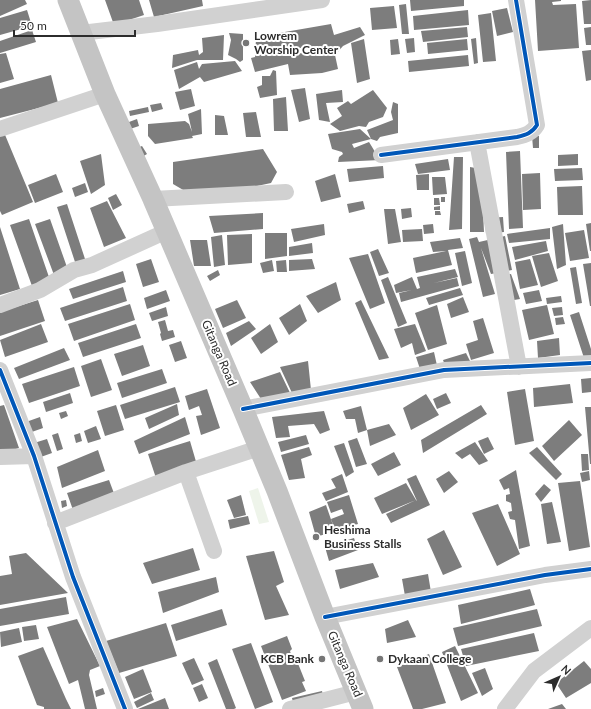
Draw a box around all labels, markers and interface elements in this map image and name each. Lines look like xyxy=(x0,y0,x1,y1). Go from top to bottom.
scale bar xyxy=(14,12,135,38)
text: 50 m xyxy=(20,18,47,33)
place label: Lowrem Worship Center xyxy=(254,28,339,57)
marker: Lowrem Worship Center xyxy=(241,38,251,48)
street label: Gitanga Road xyxy=(199,317,240,388)
place label: Heshima Business Stalls xyxy=(324,522,402,551)
marker: Heshima Business Stalls xyxy=(311,532,321,542)
street label: Gitanga Road xyxy=(325,628,366,699)
place label: KCB Bank xyxy=(260,651,315,666)
place label: Dykaan College xyxy=(388,651,472,666)
marker: KCB Bank xyxy=(317,654,327,664)
marker: Dykaan College xyxy=(375,654,385,664)
north arrow xyxy=(539,657,579,697)
text: N xyxy=(559,662,574,677)

